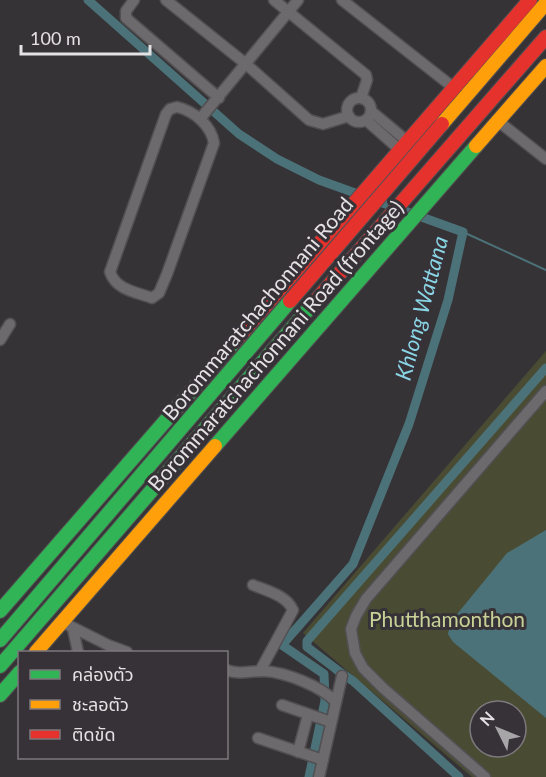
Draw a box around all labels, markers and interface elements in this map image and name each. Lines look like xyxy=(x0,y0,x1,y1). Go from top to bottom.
scale bar xyxy=(21,18,150,56)
text: 100 m xyxy=(30,27,81,49)
street label: Borommaratchachonnani Road xyxy=(156,192,358,424)
street label: Borommaratchachonnani Road (frontage) xyxy=(142,195,408,495)
water label: Khlong Wattana xyxy=(389,233,453,383)
park label: Phutthamonthon xyxy=(369,606,525,631)
legend xyxy=(18,651,228,759)
text: คล่องตัว xyxy=(72,663,134,685)
text: ชะลอตัว xyxy=(72,693,129,715)
north arrow xyxy=(468,699,528,759)
text: N xyxy=(476,707,498,729)
text: ติดขัด xyxy=(72,723,115,745)

